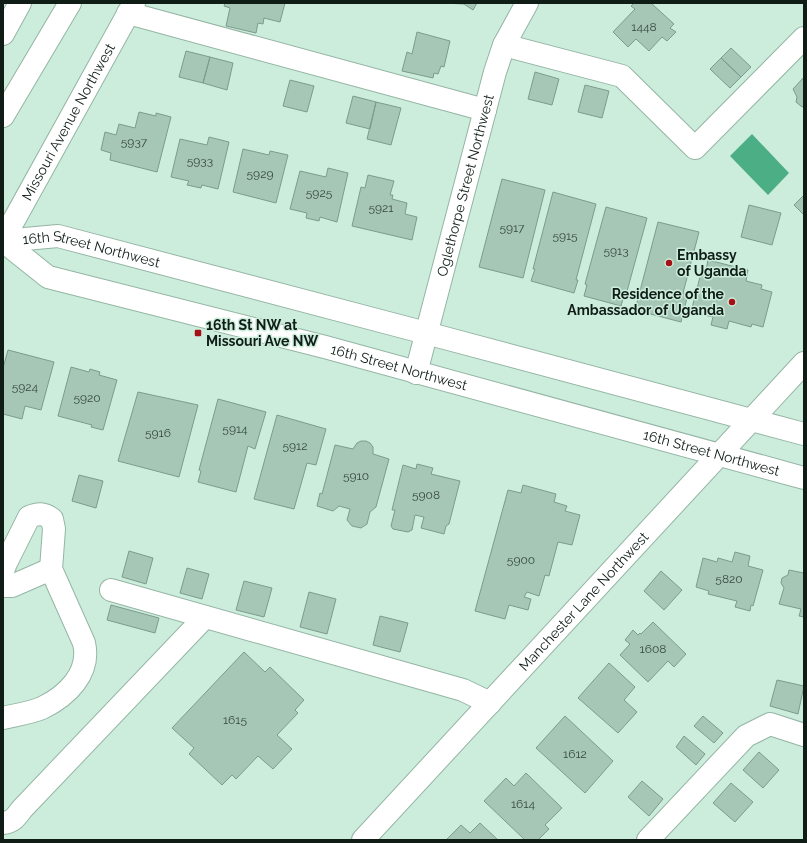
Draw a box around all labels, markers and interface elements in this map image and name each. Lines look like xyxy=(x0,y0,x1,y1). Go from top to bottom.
house number: 1448 xyxy=(631,20,657,34)
street label: Missouri Avenue Northwest xyxy=(19,40,118,203)
street label: Oglethorpe Street Northwest xyxy=(434,92,497,278)
house number: 5937 xyxy=(121,135,148,149)
house number: 5933 xyxy=(187,154,213,168)
house number: 5929 xyxy=(247,167,273,181)
house number: 5925 xyxy=(306,186,333,200)
house number: 5921 xyxy=(369,201,393,215)
house number: 5917 xyxy=(499,221,525,235)
street label: 16th Street Northwest xyxy=(22,228,162,271)
house number: 5915 xyxy=(552,229,578,243)
house number: 5913 xyxy=(603,244,629,258)
place label: Embassy of Uganda xyxy=(677,247,746,279)
marker: Embassy of Uganda xyxy=(664,258,674,268)
place label: Residence of the Ambassador of Uganda xyxy=(567,286,725,318)
marker: Residence of the Ambassador of Uganda xyxy=(727,297,737,307)
place label: 16th St NW at Missouri Ave NW xyxy=(206,317,318,349)
marker: 16th St NW at Missouri Ave NW xyxy=(193,328,203,338)
street label: 16th Street Northwest xyxy=(329,341,469,394)
house number: 5924 xyxy=(12,380,39,394)
house number: 5920 xyxy=(73,391,101,405)
house number: 5914 xyxy=(222,422,248,436)
house number: 5916 xyxy=(145,426,171,440)
street label: 16th Street Northwest xyxy=(641,426,782,479)
house number: 5912 xyxy=(283,439,307,453)
house number: 5910 xyxy=(343,469,369,483)
house number: 5908 xyxy=(412,488,440,502)
street label: Manchester Lane Northwest xyxy=(516,528,652,674)
house number: 5900 xyxy=(507,553,535,567)
house number: 5820 xyxy=(715,572,743,586)
house number: 1608 xyxy=(640,642,666,656)
house number: 1615 xyxy=(223,713,247,727)
house number: 1612 xyxy=(563,747,587,761)
house number: 1614 xyxy=(511,797,535,811)

